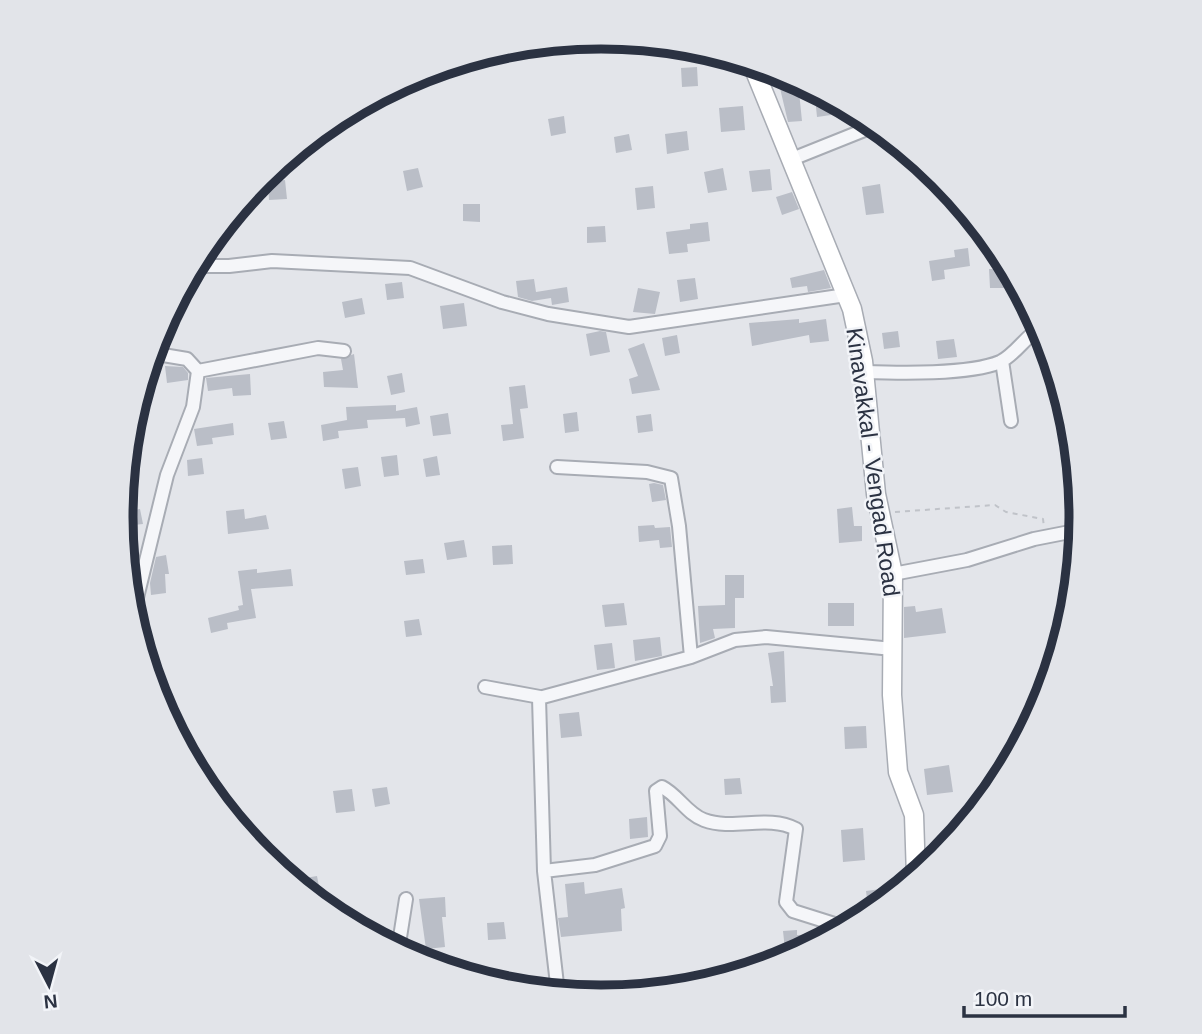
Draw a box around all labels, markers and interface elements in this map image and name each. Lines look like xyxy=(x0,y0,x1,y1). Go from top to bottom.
street label: Kinavakkal - Vengad Road xyxy=(841,326,905,598)
north arrow xyxy=(14,950,84,1020)
scale bar xyxy=(964,974,1125,1018)
text: 100 m xyxy=(974,987,1032,1010)
text: N xyxy=(43,990,59,1013)

